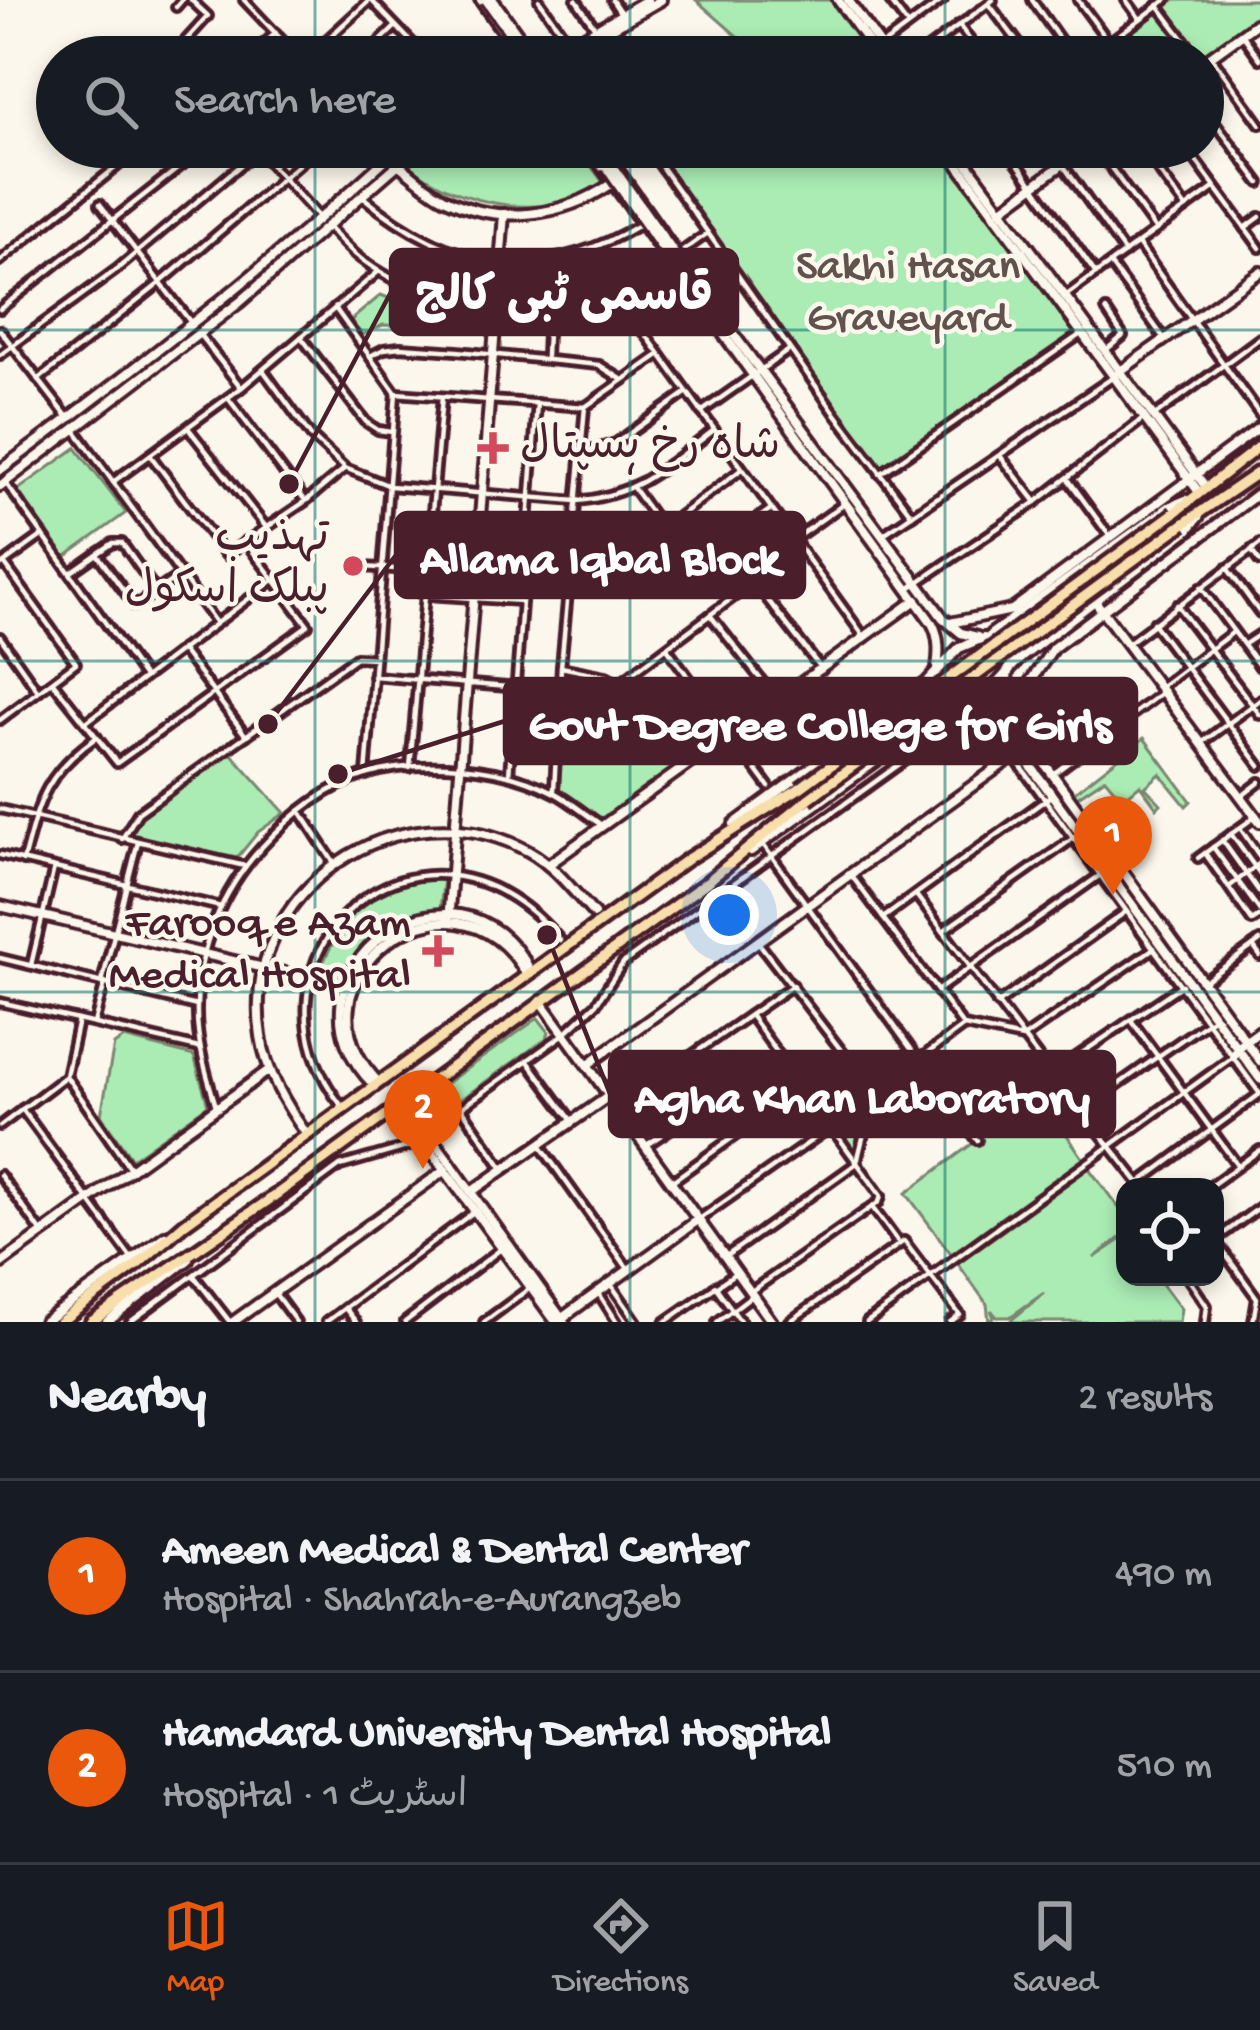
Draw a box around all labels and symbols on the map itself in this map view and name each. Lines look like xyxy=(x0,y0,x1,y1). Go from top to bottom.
park label: Sakhi Hasan Graveyard xyxy=(796,242,1020,347)
callout: قاسمی ٹبی کالج xyxy=(391,250,737,334)
text: قاسمی ٹبی کالج xyxy=(415,268,713,329)
place label: شاہ رخ ہسپتال xyxy=(520,422,780,475)
marker: شاہ رخ ہسپتال xyxy=(477,432,509,464)
callout: Allama Iqbal Block xyxy=(396,513,804,597)
place label: تہذیب پبلک اسکول xyxy=(124,514,330,619)
text: Allama Iqbal Block xyxy=(419,535,785,592)
marker: تہذیب پبلک اسکول xyxy=(340,553,366,579)
callout: Govt Degree College for Girls xyxy=(505,679,1136,763)
text: Govt Degree College for Girls xyxy=(529,701,1114,758)
pin: 1 xyxy=(1074,796,1152,895)
your location xyxy=(699,885,759,945)
place label: Farooq e Azam Medical Hospital xyxy=(109,899,411,1004)
marker: Farooq e Azam Medical Hospital xyxy=(422,935,454,967)
callout: Agha Khan Laboratory xyxy=(610,1052,1114,1136)
pin: 2 xyxy=(384,1070,462,1169)
text: Agha Khan Laboratory xyxy=(633,1074,1090,1131)

